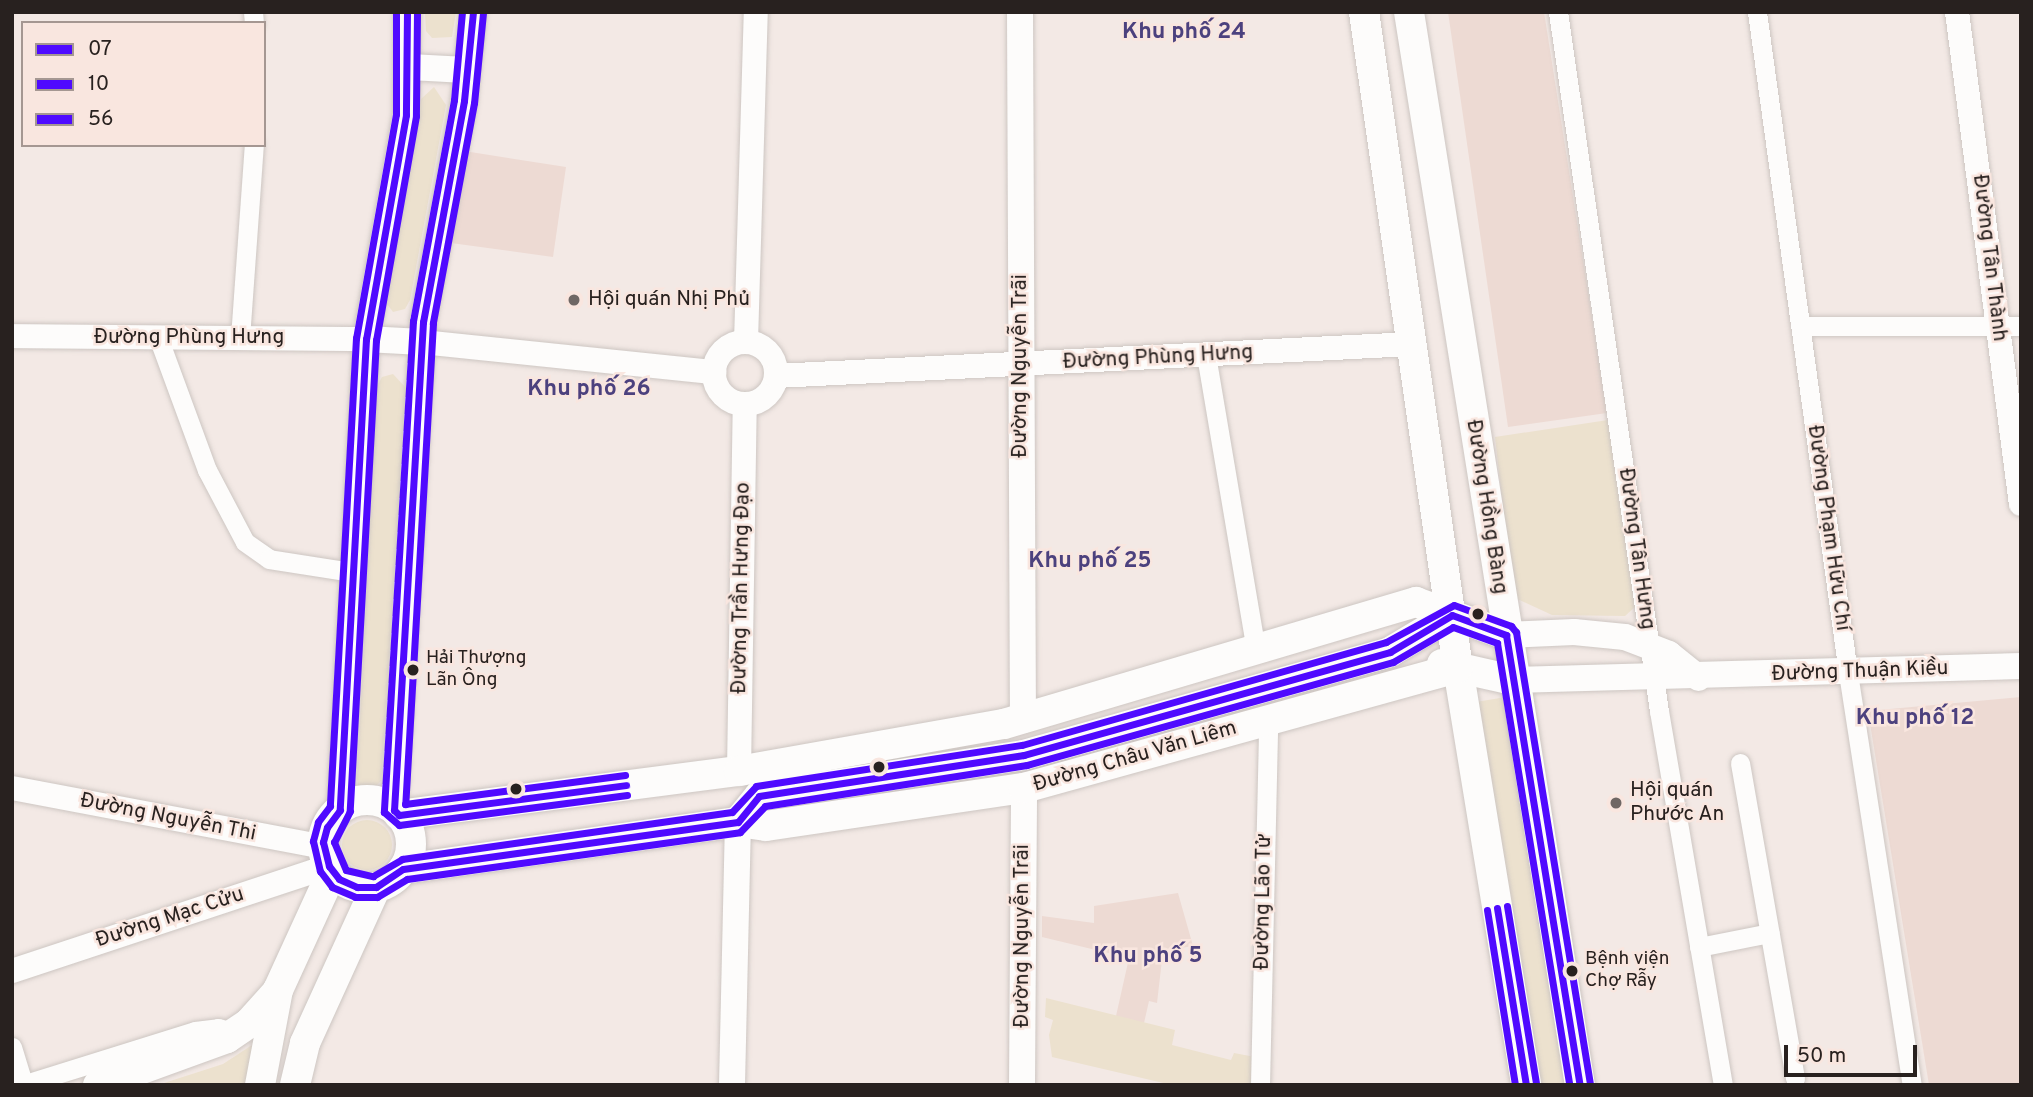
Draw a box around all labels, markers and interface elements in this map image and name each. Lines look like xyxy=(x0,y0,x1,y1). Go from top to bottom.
district label: Khu phố 24 xyxy=(1122,19,1246,47)
legend xyxy=(21,21,266,147)
text: 07 xyxy=(88,36,112,63)
text: 10 xyxy=(88,71,109,98)
text: 56 xyxy=(88,106,114,133)
street label: Đường Tân Thành xyxy=(1966,172,2012,344)
street label: Đường Nguyễn Trãi xyxy=(1008,274,1034,458)
place label: Hội quán Nhị Phủ xyxy=(588,287,750,313)
marker: Hội quán Nhị Phủ xyxy=(566,292,582,308)
street label: Đường Phùng Hưng xyxy=(94,325,284,351)
street label: Đường Phùng Hưng xyxy=(1062,340,1254,376)
district label: Khu phố 26 xyxy=(527,376,651,404)
street label: Đường Hồng Bàng xyxy=(1460,418,1512,596)
street label: Đường Phạm Hữu Chí xyxy=(1801,424,1855,632)
street label: Đường Tân Hưng xyxy=(1612,466,1660,632)
street label: Đường Trần Hưng Đạo xyxy=(728,481,756,695)
district label: Khu phố 25 xyxy=(1028,548,1152,576)
unlabelled marker xyxy=(1471,607,1485,621)
place label: Hải Thượng Lãn Ông xyxy=(426,648,527,692)
street label: Đường Thuận Kiều xyxy=(1771,656,1949,688)
marker: Hải Thượng Lãn Ông xyxy=(406,663,420,677)
district label: Khu phố 12 xyxy=(1856,705,1974,733)
street label: Đường Châu Văn Liêm xyxy=(1030,716,1240,798)
unlabelled marker xyxy=(872,760,886,774)
place label: Hội quán Phước An xyxy=(1630,778,1725,828)
unlabelled marker xyxy=(509,782,523,796)
street label: Đường Nguyễn Thi xyxy=(77,788,259,848)
marker: Hội quán Phước An xyxy=(1608,795,1624,811)
street label: Đường Lão Tử xyxy=(1250,833,1278,971)
street label: Đường Nguyễn Trãi xyxy=(1010,844,1036,1028)
street label: Đường Mạc Cửu xyxy=(93,882,247,954)
district label: Khu phố 5 xyxy=(1093,943,1203,971)
place label: Bệnh viện Chợ Rẫy xyxy=(1585,949,1669,993)
marker: Bệnh viện Chợ Rẫy xyxy=(1565,964,1579,978)
scale bar xyxy=(1788,1030,1921,1074)
text: 50 m xyxy=(1797,1043,1846,1070)

